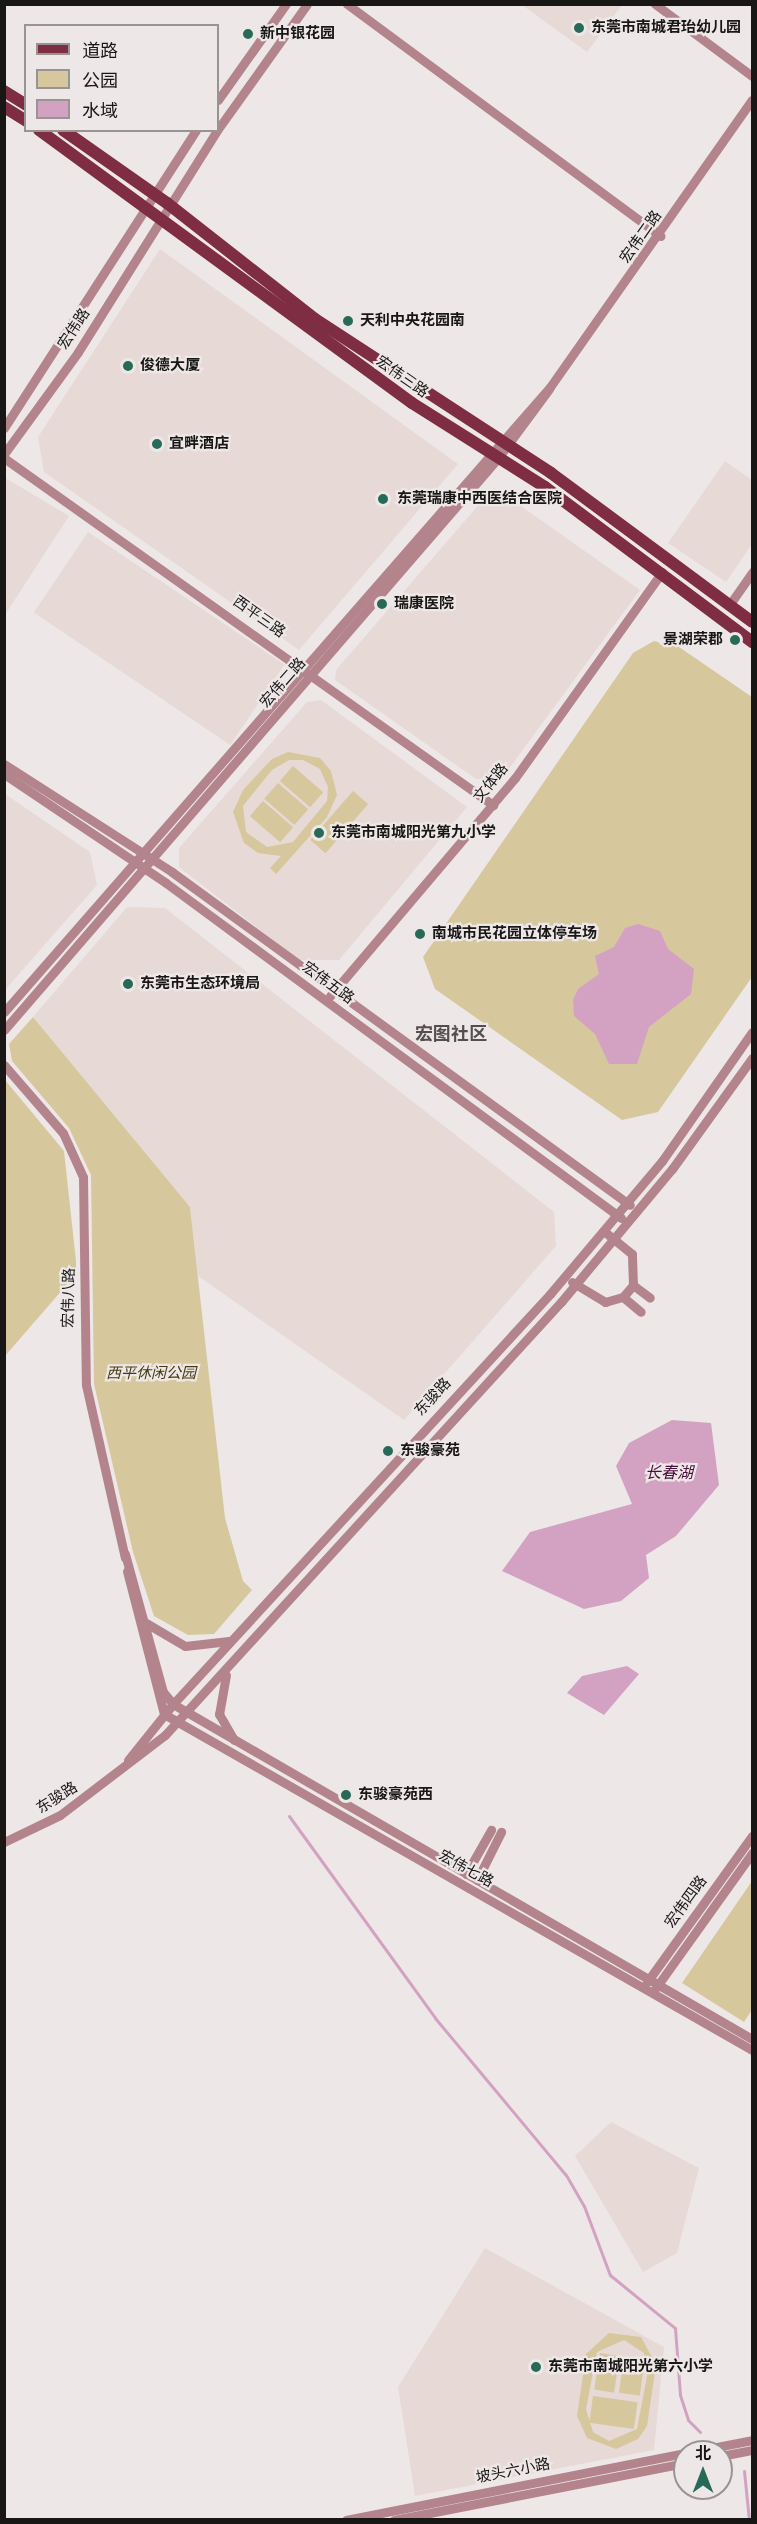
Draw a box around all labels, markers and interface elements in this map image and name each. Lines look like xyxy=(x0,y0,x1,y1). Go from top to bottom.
place label: 东莞市南城君珆幼儿园 xyxy=(591,19,741,37)
marker: 东莞市南城君珆幼儿园 xyxy=(572,21,586,35)
legend xyxy=(24,24,219,132)
place label: 新中银花园 xyxy=(260,25,335,43)
marker: 新中银花园 xyxy=(241,27,255,41)
text: 道路 xyxy=(82,41,118,61)
text: 公园 xyxy=(82,71,118,91)
text: 水域 xyxy=(82,101,118,121)
street label: 宏伟二路 xyxy=(616,207,666,267)
street label: 宏伟路 xyxy=(54,305,94,353)
place label: 天利中央花园南 xyxy=(360,312,465,330)
marker: 天利中央花园南 xyxy=(341,314,355,328)
street label: 宏伟三路 xyxy=(372,352,432,402)
place label: 俊德大厦 xyxy=(140,357,200,375)
marker: 俊德大厦 xyxy=(121,359,135,373)
place label: 宜畔酒店 xyxy=(169,435,229,453)
marker: 宜畔酒店 xyxy=(150,437,164,451)
marker: 东莞瑞康中西医结合医院 xyxy=(374,490,392,508)
place label: 东莞瑞康中西医结合医院 xyxy=(397,490,562,508)
street label: 西平三路 xyxy=(229,592,289,642)
place label: 瑞康医院 xyxy=(394,595,454,613)
marker: 瑞康医院 xyxy=(375,597,389,611)
place label: 景湖荣郡 xyxy=(663,631,723,649)
marker: 景湖荣郡 xyxy=(728,633,742,647)
street label: 宏伟二路 xyxy=(257,654,309,712)
street label: 文体路 xyxy=(470,760,512,806)
place label: 东莞市南城阳光第九小学 xyxy=(331,824,496,842)
marker: 东莞市南城阳光第九小学 xyxy=(312,826,326,840)
place label: 南城市民花园立体停车场 xyxy=(432,925,597,943)
marker: 南城市民花园立体停车场 xyxy=(413,927,427,941)
street label: 宏伟五路 xyxy=(298,958,358,1008)
place label: 东莞市生态环境局 xyxy=(140,975,260,993)
marker: 东莞市生态环境局 xyxy=(121,977,135,991)
district label: 宏图社区 xyxy=(415,1023,487,1045)
street label: 宏伟八路 xyxy=(59,1268,79,1328)
park label: 西平休闲公园 xyxy=(106,1365,196,1383)
street label: 东骏路 xyxy=(411,1374,455,1420)
place label: 东骏豪苑 xyxy=(400,1442,460,1460)
marker: 东骏豪苑 xyxy=(381,1444,395,1458)
water label: 长春湖 xyxy=(645,1463,693,1483)
street label: 东骏路 xyxy=(33,1778,81,1818)
place label: 东骏豪苑西 xyxy=(358,1786,433,1804)
marker: 东骏豪苑西 xyxy=(339,1788,353,1802)
street label: 宏伟七路 xyxy=(435,1847,497,1891)
street label: 宏伟四路 xyxy=(661,1872,711,1932)
place label: 东莞市南城阳光第六小学 xyxy=(548,2358,713,2376)
marker: 东莞市南城阳光第六小学 xyxy=(529,2360,543,2374)
north arrow xyxy=(673,2440,733,2500)
text: 北 xyxy=(695,2445,711,2462)
street label: 坡头六小路 xyxy=(474,2455,552,2487)

